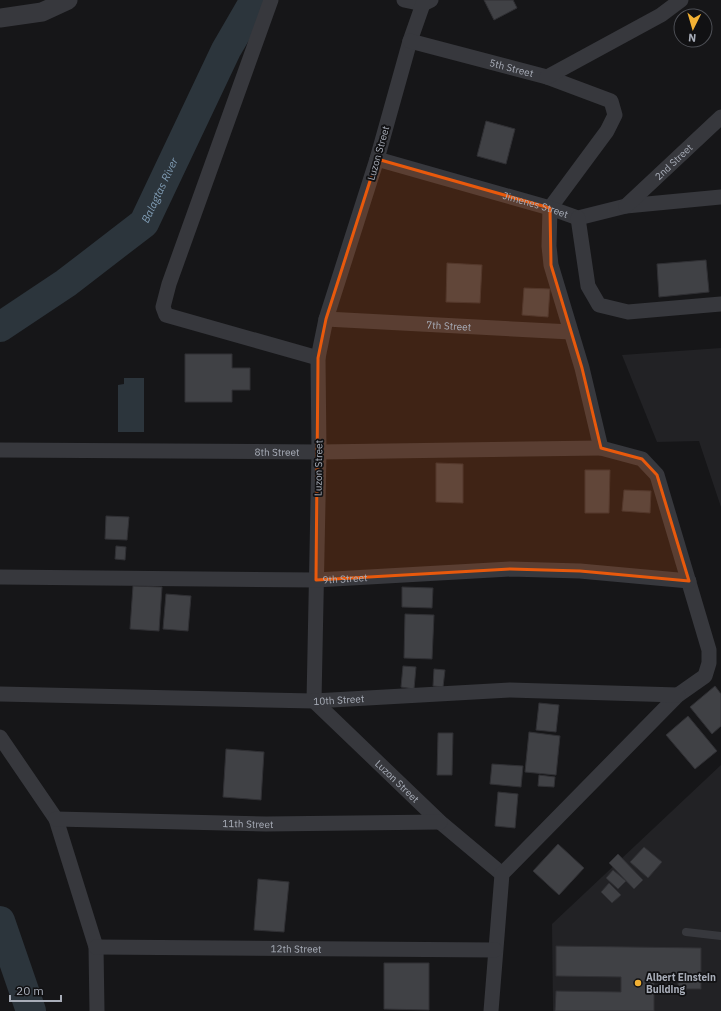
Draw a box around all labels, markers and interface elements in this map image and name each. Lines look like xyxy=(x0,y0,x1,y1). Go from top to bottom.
north arrow xyxy=(673,8,713,48)
text: N xyxy=(688,31,697,45)
street label: 5th Street xyxy=(488,56,535,80)
street label: Luzon Street xyxy=(364,124,393,182)
street label: 2nd Street xyxy=(652,141,696,183)
water label: Balagtas River xyxy=(138,154,181,225)
street label: Jimenes Street xyxy=(501,189,570,221)
street label: 7th Street xyxy=(426,318,472,334)
street label: Luzon Street xyxy=(312,439,325,496)
street label: 8th Street xyxy=(254,446,300,459)
street label: 9th Street xyxy=(322,571,368,587)
street label: 10th Street xyxy=(313,692,365,708)
street label: Luzon Street xyxy=(372,757,422,806)
street label: 11th Street xyxy=(222,817,274,831)
street label: 12th Street xyxy=(270,942,322,956)
place label: Albert Einstein Building xyxy=(646,971,716,996)
scale bar xyxy=(10,977,61,1003)
marker: Albert Einstein Building xyxy=(633,978,643,988)
text: 20 m xyxy=(16,983,44,998)

